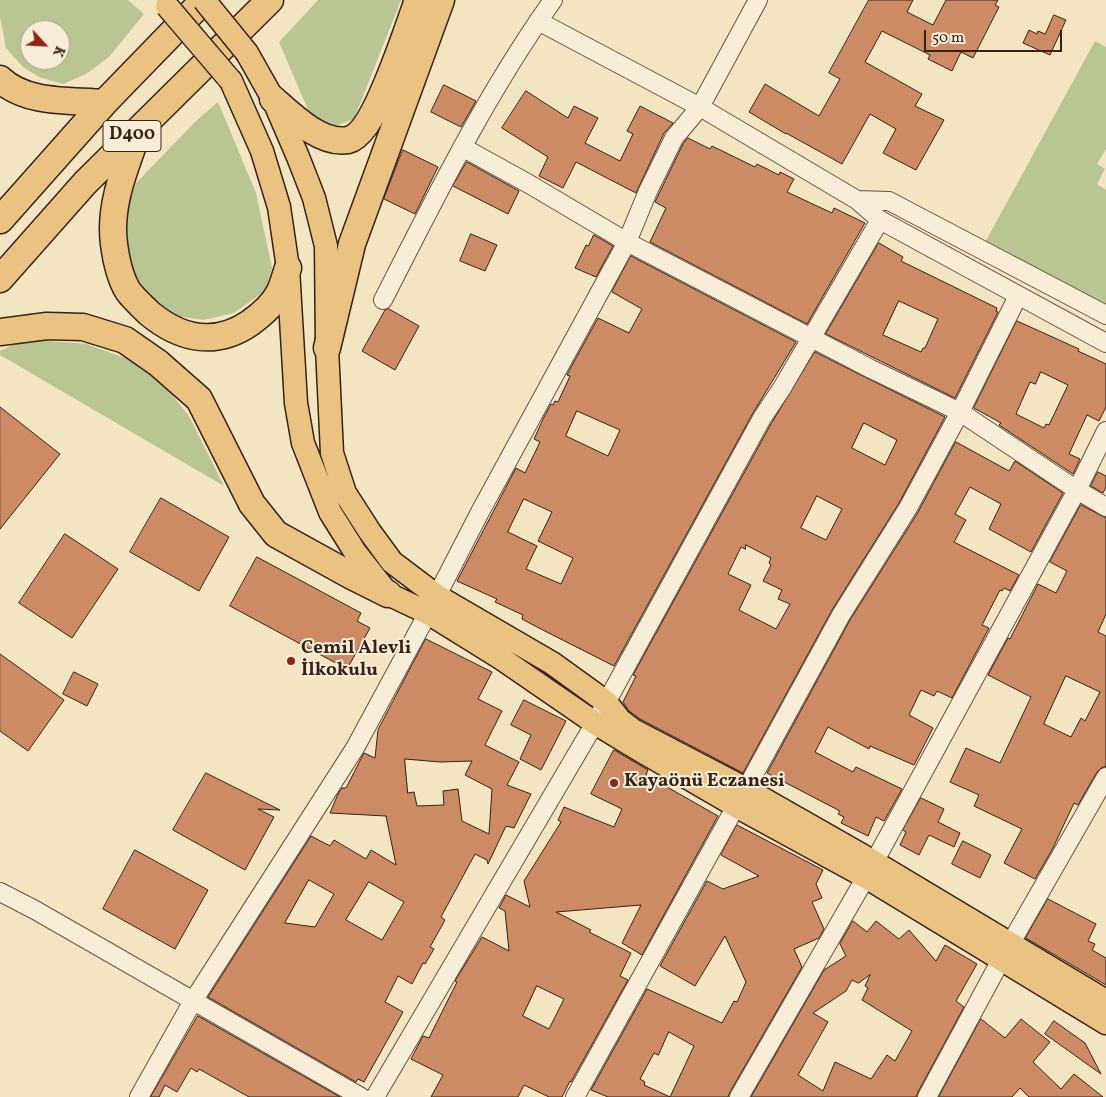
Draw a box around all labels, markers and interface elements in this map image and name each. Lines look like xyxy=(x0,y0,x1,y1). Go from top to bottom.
north arrow xyxy=(20,20,70,70)
scale bar xyxy=(926,20,1064,52)
text: 50 m xyxy=(932,28,964,49)
text: K xyxy=(47,43,69,60)
road number: D400 xyxy=(103,120,161,152)
place label: Cemil Alevli İlkokulu xyxy=(301,639,411,683)
marker: Cemil Alevli İlkokulu xyxy=(285,655,297,667)
place label: Kayaönü Eczanesi xyxy=(624,772,785,794)
marker: Kayaönü Eczanesi xyxy=(608,777,620,789)

